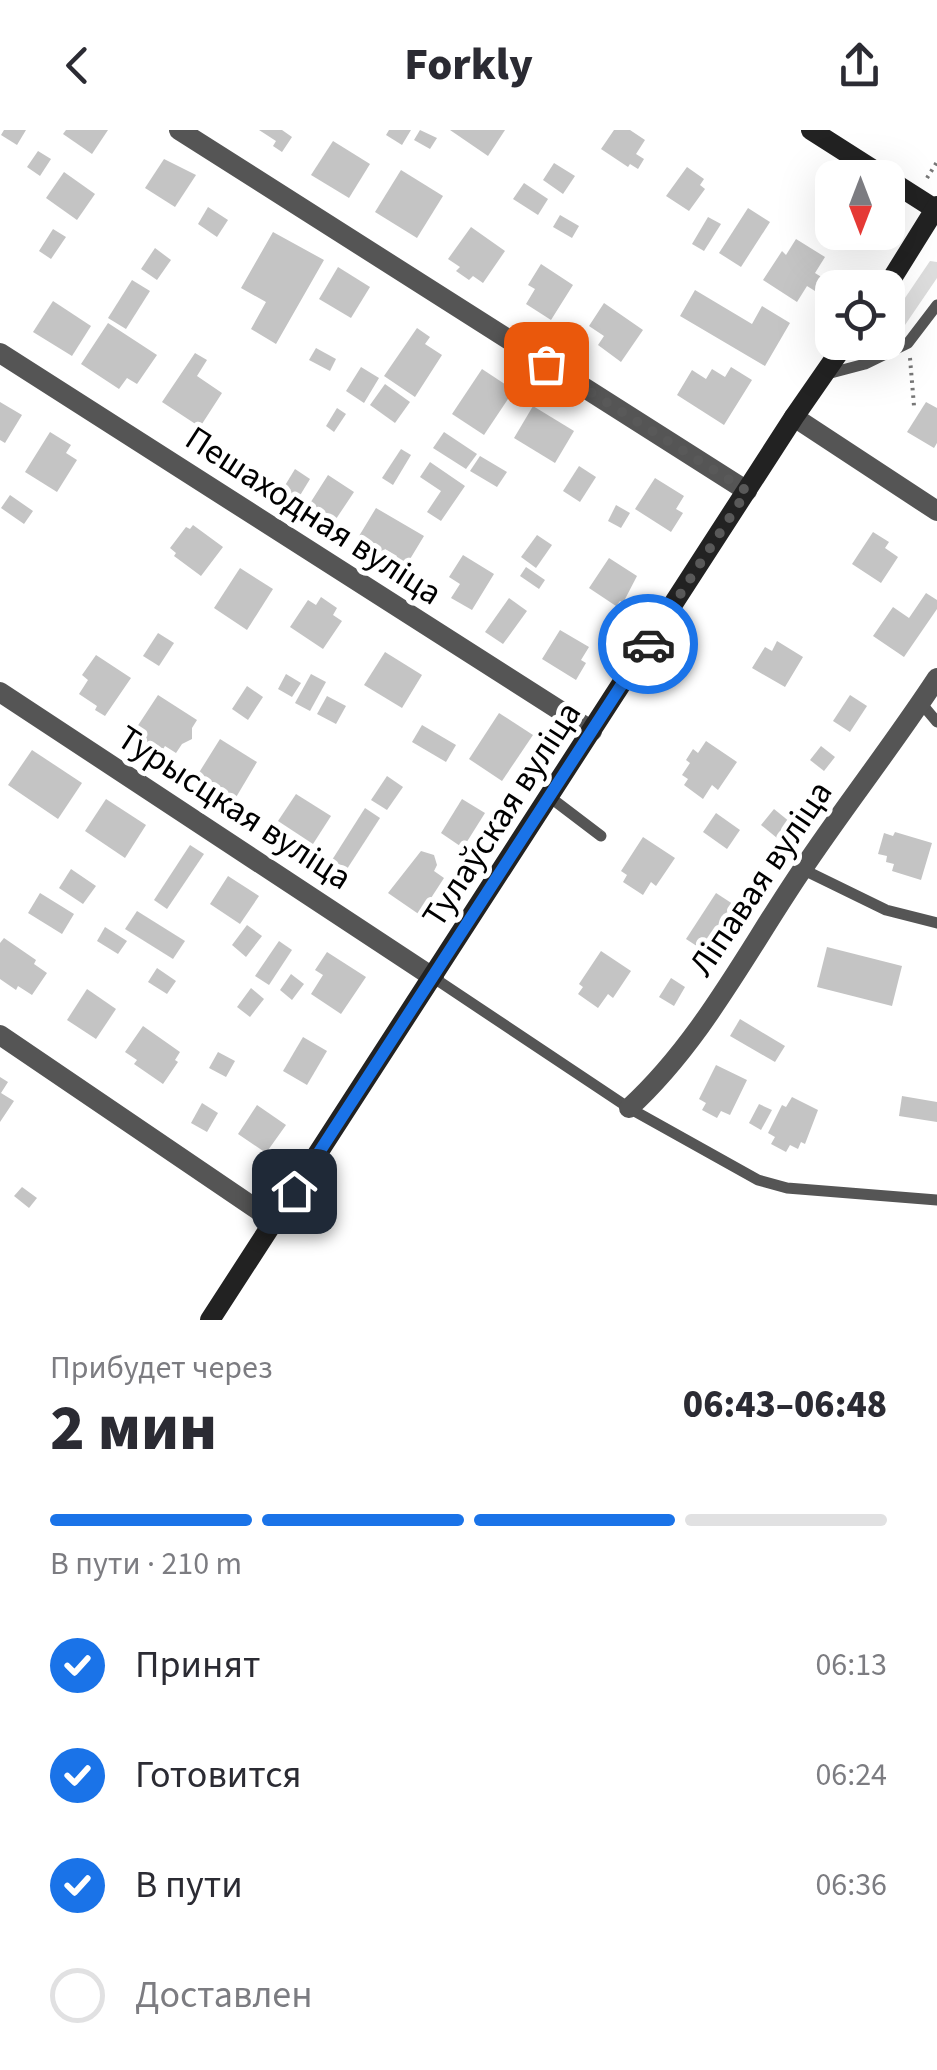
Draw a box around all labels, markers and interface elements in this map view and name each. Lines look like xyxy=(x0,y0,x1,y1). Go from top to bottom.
text: Forkly xyxy=(404,33,533,97)
icon: back xyxy=(50,38,105,93)
icon: share xyxy=(832,38,887,93)
north arrow xyxy=(815,160,905,250)
map controls xyxy=(815,160,905,360)
button: locate xyxy=(815,270,905,360)
pin xyxy=(504,322,589,407)
icon: bag xyxy=(519,337,574,392)
street label: Пешаходная вуліца xyxy=(175,414,452,618)
courier xyxy=(598,594,698,694)
icon: car xyxy=(621,617,676,672)
street label: Тулаўская вуліца xyxy=(410,692,594,937)
street label: Турысцкая вуліца xyxy=(107,713,361,902)
street label: Ліпавая вуліца xyxy=(677,771,845,986)
pin xyxy=(252,1149,337,1234)
icon: home xyxy=(267,1164,322,1219)
text: Прибудет через xyxy=(50,1345,273,1391)
text: 06:43–06:48 xyxy=(683,1378,887,1432)
text: 2 мин xyxy=(50,1382,217,1475)
text: В пути · 210 m xyxy=(50,1541,242,1587)
icon: check xyxy=(50,1638,105,1693)
text: Принят xyxy=(135,1638,260,1692)
text: 06:13 xyxy=(815,1642,887,1688)
icon: check xyxy=(50,1748,105,1803)
text: Готовится xyxy=(135,1748,302,1802)
text: 06:24 xyxy=(815,1752,887,1798)
icon: check xyxy=(50,1858,105,1913)
text: В пути xyxy=(135,1858,243,1912)
text: 06:36 xyxy=(815,1862,887,1908)
text: Доставлен xyxy=(135,1968,313,2022)

